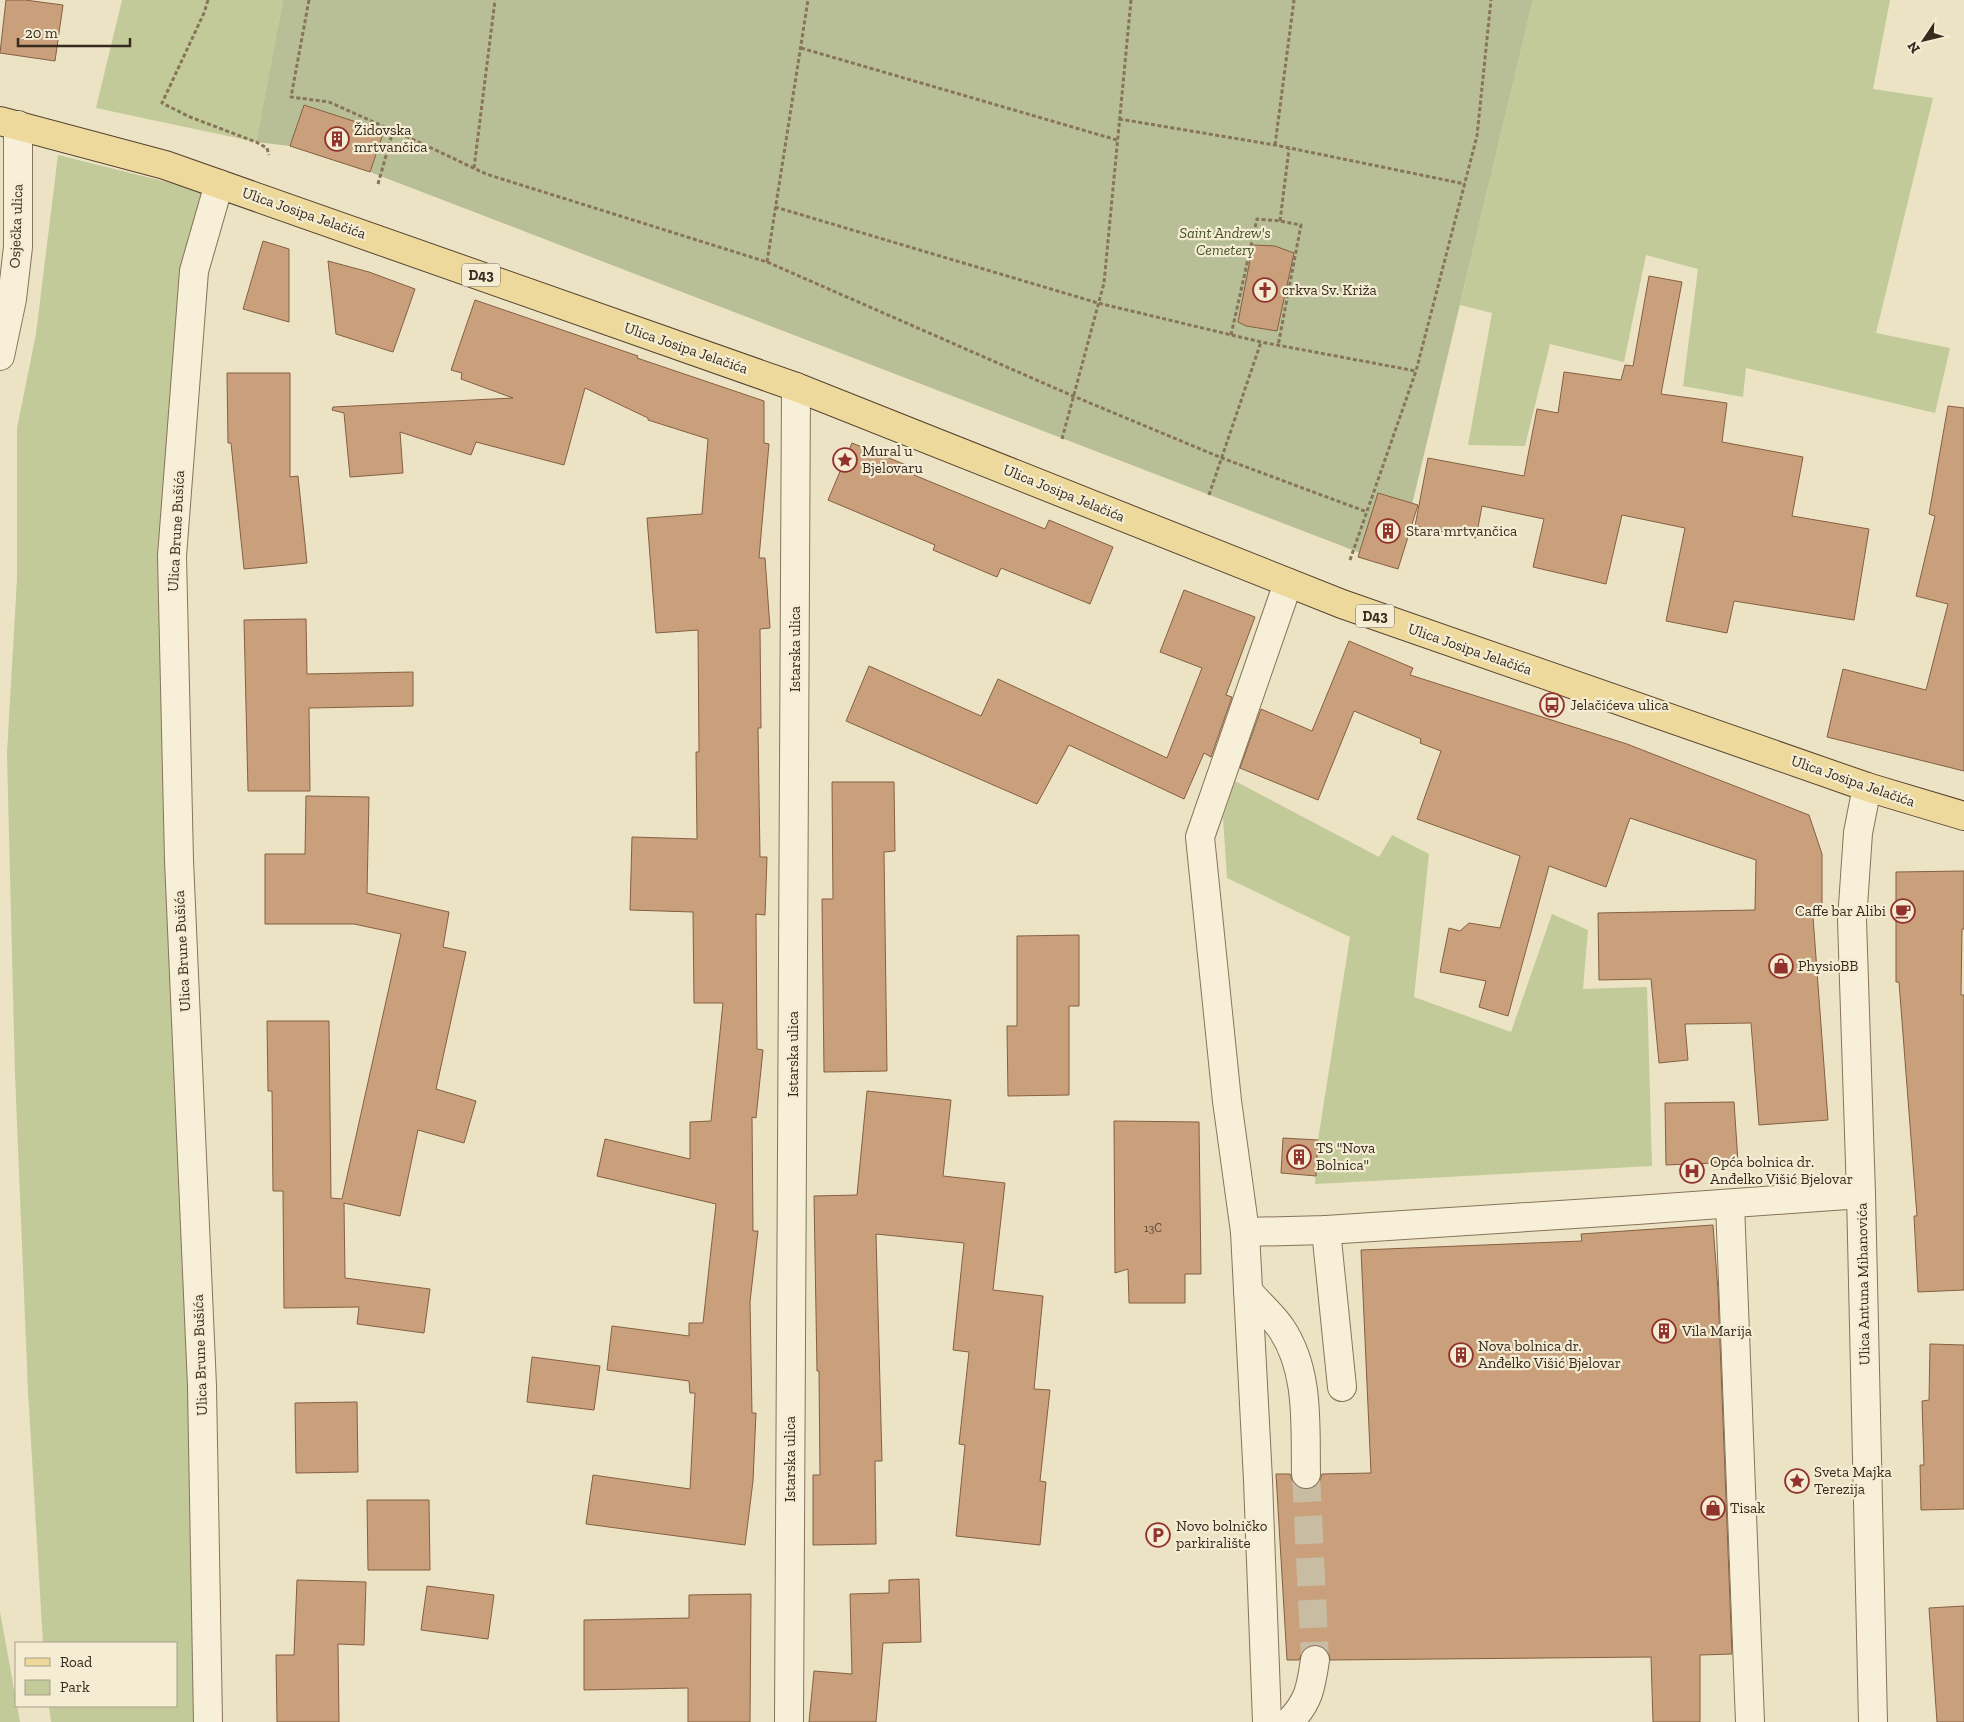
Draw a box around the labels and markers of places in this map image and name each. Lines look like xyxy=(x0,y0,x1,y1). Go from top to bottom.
place label: Židovska mrtvančica xyxy=(354,121,428,156)
building icon: Židovska mrtvančica xyxy=(324,126,350,152)
church icon: crkva Sv. Križa xyxy=(1252,277,1278,303)
place label: crkva Sv. Križa xyxy=(1282,281,1377,299)
place label: Mural u Bjelovaru xyxy=(862,442,924,477)
place icon: Mural u Bjelovaru xyxy=(832,447,858,473)
building icon: Stara mrtvančica xyxy=(1375,518,1401,544)
place label: Stara mrtvančica xyxy=(1406,522,1517,540)
bus stop icon: Jelačićeva ulica xyxy=(1539,692,1565,718)
place label: Jelačićeva ulica xyxy=(1570,696,1669,714)
cafe icon: Caffe bar Alibi xyxy=(1890,898,1916,924)
place label: Caffe bar Alibi xyxy=(1795,902,1886,920)
shop icon: PhysioBB xyxy=(1768,953,1794,979)
place label: PhysioBB xyxy=(1798,957,1858,975)
place label: TS "Nova Bolnica" xyxy=(1316,1139,1375,1174)
building icon: TS "Nova Bolnica" xyxy=(1286,1144,1312,1170)
place label: Opća bolnica dr. Anđelko Višić Bjelovar xyxy=(1710,1153,1853,1188)
hospital icon: Opća bolnica dr. Anđelko Višić Bjelovar xyxy=(1679,1158,1705,1184)
building icon: Vila Marija xyxy=(1651,1318,1677,1344)
place label: Vila Marija xyxy=(1681,1322,1752,1340)
place label: Nova bolnica dr. Anđelko Višić Bjelovar xyxy=(1478,1337,1621,1372)
building icon: Nova bolnica dr. Anđelko Višić Bjelovar xyxy=(1448,1342,1474,1368)
place label: Sveta Majka Terezija xyxy=(1814,1463,1892,1498)
place icon: Sveta Majka Terezija xyxy=(1784,1468,1810,1494)
shop icon: Tisak xyxy=(1700,1495,1726,1521)
place label: Tisak xyxy=(1730,1499,1765,1517)
place label: Novo bolničko parkiralište xyxy=(1176,1517,1268,1552)
parking icon: Novo bolničko parkiralište xyxy=(1145,1522,1171,1548)

